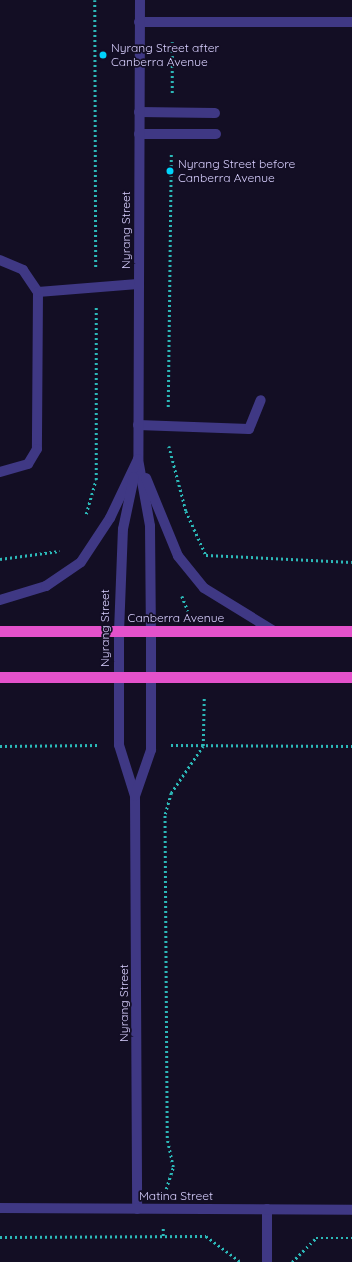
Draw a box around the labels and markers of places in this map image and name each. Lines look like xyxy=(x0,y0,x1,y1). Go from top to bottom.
place label: Nyrang Street after Canberra Avenue xyxy=(111,41,219,69)
marker: Nyrang Street after Canberra Avenue xyxy=(98,50,108,60)
place label: Nyrang Street before Canberra Avenue xyxy=(178,157,295,185)
marker: Nyrang Street before Canberra Avenue xyxy=(165,166,175,176)

